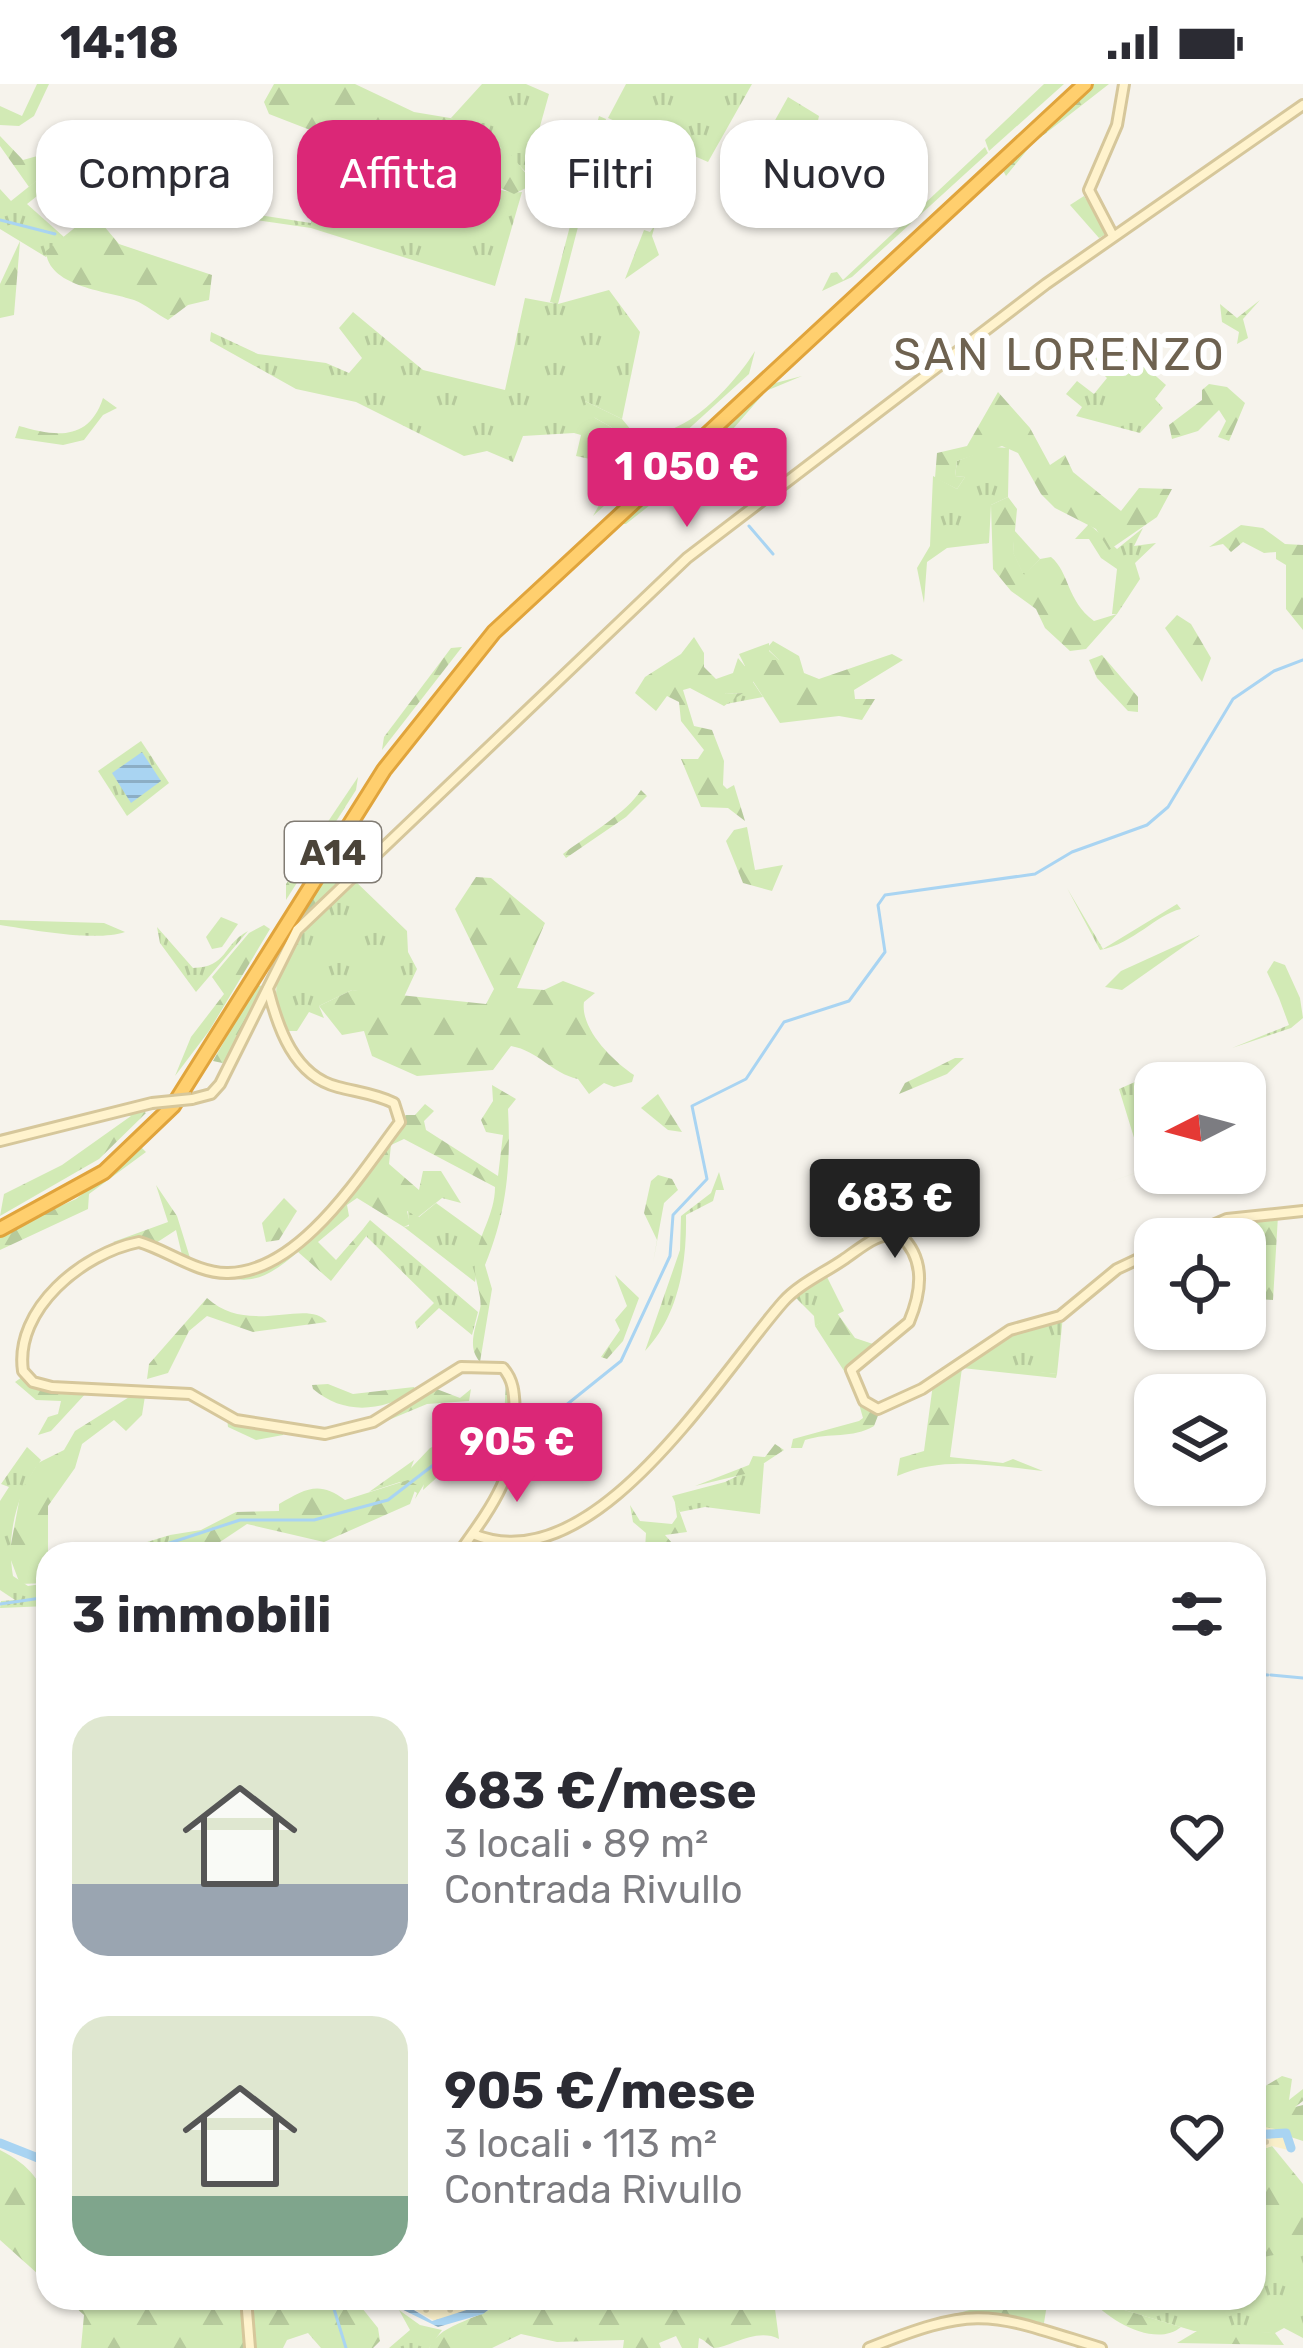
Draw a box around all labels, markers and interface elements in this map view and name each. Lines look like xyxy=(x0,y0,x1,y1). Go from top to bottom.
text: 14:18 xyxy=(60,16,179,69)
chip: Compra xyxy=(36,120,273,228)
chip: Affitta xyxy=(297,120,501,228)
chip: Filtri xyxy=(525,120,696,228)
chip: Nuovo xyxy=(720,120,928,228)
district label: SAN LORENZO xyxy=(893,328,1227,381)
pin: 1 050 € xyxy=(576,428,798,530)
text: 1 050 € xyxy=(615,444,759,490)
road number: A14 xyxy=(285,822,381,882)
north arrow xyxy=(1134,1062,1266,1194)
map controls xyxy=(1134,1062,1266,1506)
pin: 683 € xyxy=(811,1159,979,1261)
text: 683 € xyxy=(837,1175,953,1221)
button: locate xyxy=(1134,1218,1266,1350)
button: layers xyxy=(1134,1374,1266,1506)
pin: 905 € xyxy=(433,1403,601,1505)
text: 905 € xyxy=(459,1419,575,1465)
icon: filters xyxy=(1164,1581,1230,1647)
text: 3 immobili xyxy=(72,1584,332,1645)
text: 683 €/mese xyxy=(444,1760,757,1821)
icon: home xyxy=(168,1764,312,1908)
icon: heart xyxy=(1164,1803,1230,1869)
text: 3 locali · 89 m² xyxy=(444,1821,708,1867)
text: Contrada Rivullo xyxy=(444,1867,743,1913)
text: 905 €/mese xyxy=(444,2060,756,2121)
icon: home xyxy=(168,2064,312,2208)
icon: heart xyxy=(1164,2103,1230,2169)
text: 3 locali · 113 m² xyxy=(444,2121,717,2167)
text: Contrada Rivullo xyxy=(444,2167,743,2213)

